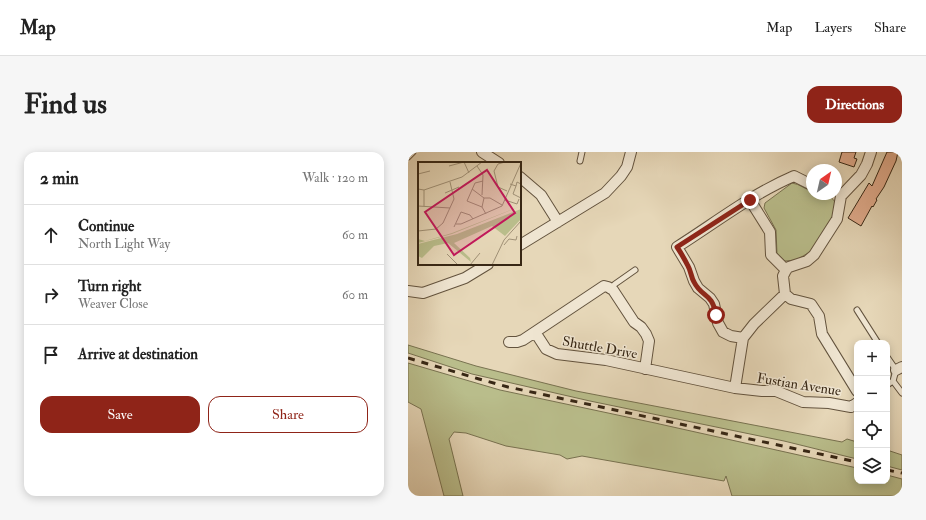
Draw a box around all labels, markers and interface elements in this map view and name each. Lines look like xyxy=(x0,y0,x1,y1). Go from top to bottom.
text: Map xyxy=(20,16,56,40)
text: Map xyxy=(766,19,792,36)
text: Layers xyxy=(814,19,852,36)
text: Share xyxy=(874,19,906,36)
button: Directions xyxy=(807,86,902,123)
text: Find us xyxy=(24,87,107,122)
inset map xyxy=(418,162,521,265)
north arrow xyxy=(806,164,842,200)
text: 2 min xyxy=(40,168,79,189)
text: Walk · 120 m xyxy=(302,170,368,186)
route end xyxy=(741,191,759,209)
text: Continue xyxy=(78,217,134,236)
icon: ahead xyxy=(40,224,62,246)
text: 60 m xyxy=(342,227,368,243)
text: North Light Way xyxy=(78,236,170,252)
text: Turn right xyxy=(78,277,141,296)
icon: right xyxy=(40,284,62,306)
text: 60 m xyxy=(342,287,368,303)
text: Weaver Close xyxy=(78,296,148,312)
route start xyxy=(707,306,725,324)
street label: Shuttle Drive xyxy=(561,333,639,362)
map controls xyxy=(854,340,890,484)
button: + xyxy=(854,340,890,376)
icon: arrive xyxy=(40,344,62,366)
text: Arrive at destination xyxy=(78,345,198,364)
street label: Fustian Avenue xyxy=(756,369,842,400)
button: − xyxy=(854,376,890,412)
button: Save xyxy=(40,396,200,433)
button: Share xyxy=(208,396,368,433)
button: locate xyxy=(854,412,890,448)
button: layers xyxy=(854,448,890,484)

